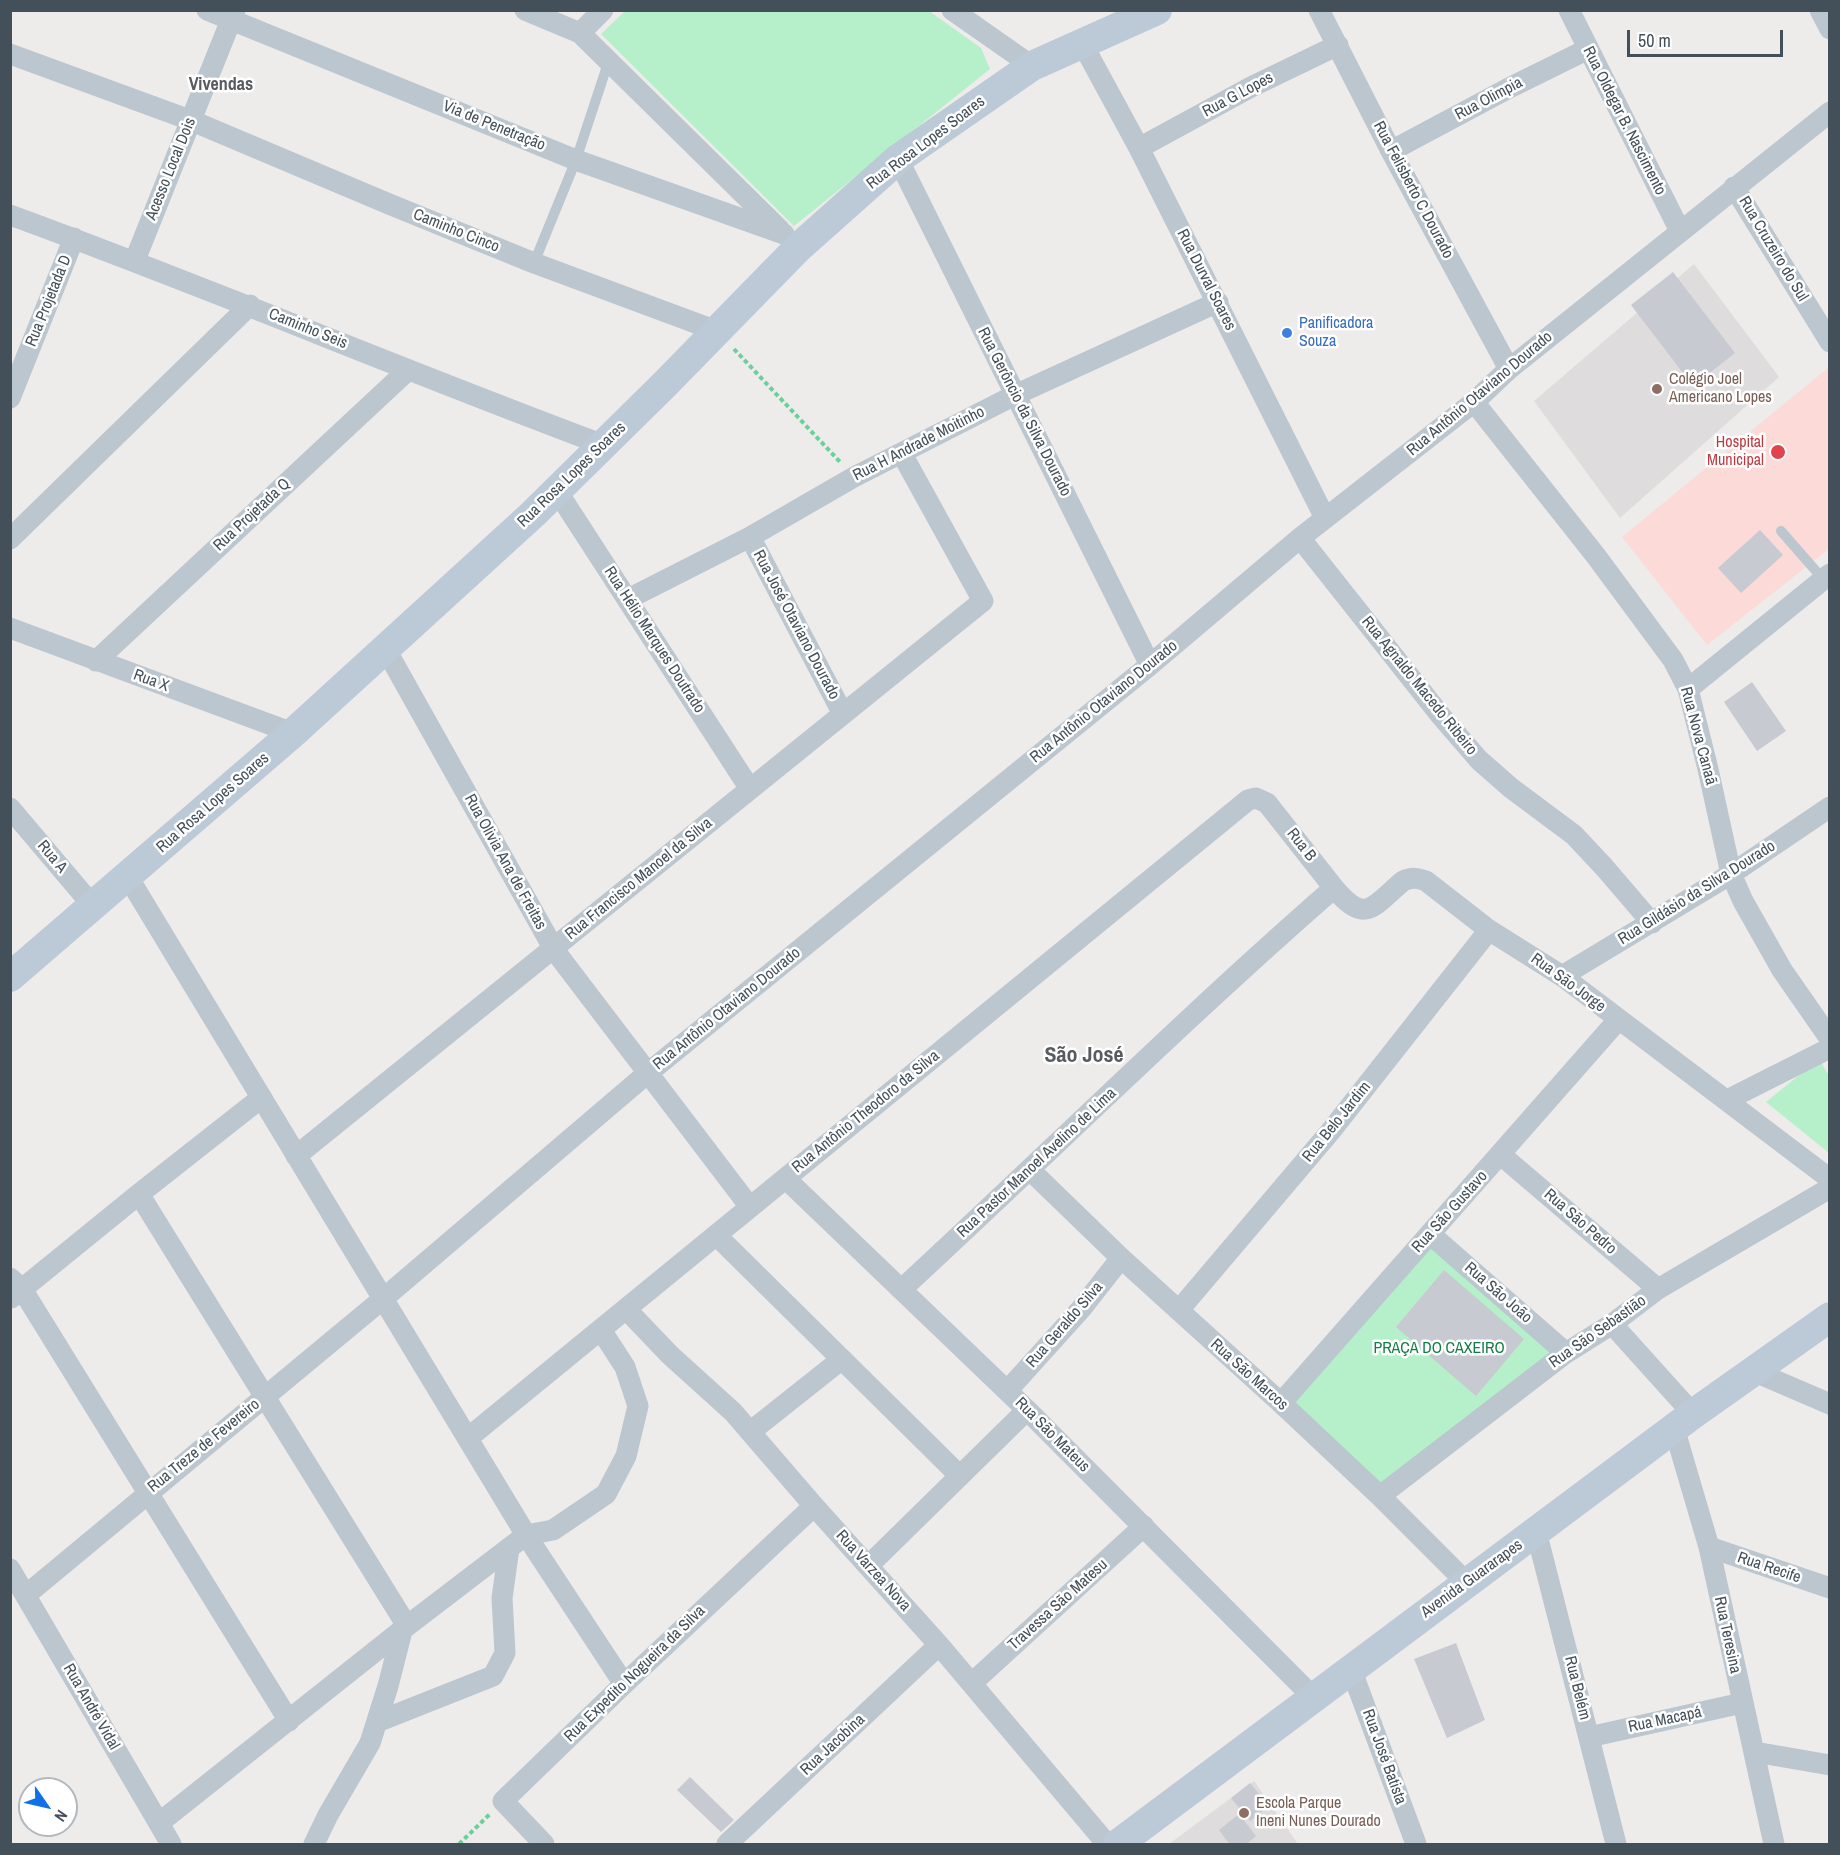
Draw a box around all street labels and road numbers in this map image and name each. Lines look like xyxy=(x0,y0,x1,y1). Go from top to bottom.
street label: Rua Oldegar B. Nascimento xyxy=(1578,44,1670,198)
street label: Rua G Lopes xyxy=(1199,68,1277,122)
street label: Rua Olimpia xyxy=(1452,73,1526,125)
street label: Rua Rosa Lopes Soares xyxy=(863,92,989,194)
street label: Via de Penetração xyxy=(440,97,548,155)
street label: Acesso Local Dois xyxy=(142,115,200,223)
street label: Rua Felisberto C Dourado xyxy=(1369,118,1457,262)
street label: Rua Cruzeiro do Sul xyxy=(1734,193,1812,305)
street label: Caminho Cinco xyxy=(410,205,502,257)
street label: Rua Durval Soares xyxy=(1172,226,1240,334)
street label: Rua Projetada D xyxy=(22,252,76,350)
street label: Caminho Seis xyxy=(266,305,350,353)
street label: Rua Gerôncio da Silva Dourado xyxy=(973,324,1075,500)
street label: Rua Antônio Otaviano Dourado xyxy=(1403,328,1557,460)
street label: Rua H Andrade Moitinho xyxy=(850,403,988,485)
street label: Rua Rosa Lopes Soares xyxy=(514,418,630,532)
street label: Rua Projetada Q xyxy=(210,475,294,555)
street label: Rua José Otaviano Dourado xyxy=(748,547,844,703)
street label: Rua Hélio Marques Doutrado xyxy=(599,563,709,717)
street label: Rua Agnaldo Macedo Ribeiro xyxy=(1357,613,1481,759)
street label: Rua Antônio Otaviano Dourado xyxy=(1027,637,1181,767)
street label: Rua X xyxy=(131,666,171,696)
street label: Rua Nova Canaã xyxy=(1676,685,1720,787)
street label: Rua Rosa Lopes Soares xyxy=(153,749,273,857)
street label: Rua Olivia Ana de Freitas xyxy=(460,791,550,933)
street label: Rua Francisco Manoel da Silva xyxy=(562,814,716,944)
street label: Rua B xyxy=(1282,825,1320,865)
street label: Rua A xyxy=(33,837,71,877)
street label: Rua Gildásio da Silva Dourado xyxy=(1615,837,1779,949)
street label: Rua Antônio Otaviano Dourado xyxy=(650,944,804,1074)
street label: Rua São Jorge xyxy=(1527,950,1609,1016)
street label: Rua Antônio Theodoro da Silva xyxy=(789,1047,943,1177)
street label: Rua Belo Jardim xyxy=(1299,1078,1375,1166)
street label: Rua Pastor Manoel Avelino de Lima xyxy=(953,1084,1121,1242)
street label: Rua São Gustavo xyxy=(1408,1167,1492,1257)
street label: Rua São Pedro xyxy=(1540,1185,1620,1259)
street label: Rua São João xyxy=(1460,1258,1536,1328)
street label: Rua Geraldo Silva xyxy=(1023,1278,1107,1372)
street label: Rua São Sebastião xyxy=(1546,1292,1650,1372)
street label: Rua São Marcos xyxy=(1206,1335,1292,1415)
street label: Rua São Mateus xyxy=(1011,1394,1093,1476)
street label: Rua Treze de Fevereiro xyxy=(144,1395,264,1497)
street label: Rua Varzea Nova xyxy=(832,1526,914,1616)
street label: Avenida Guararapes xyxy=(1417,1536,1527,1622)
street label: Rua Recife xyxy=(1735,1548,1803,1588)
street label: Travessa São Matesu xyxy=(1004,1555,1112,1655)
street label: Rua Teresina xyxy=(1709,1595,1745,1675)
street label: Rua Expedito Nogueira da Silva xyxy=(561,1602,709,1746)
street label: Rua Belém xyxy=(1560,1654,1594,1722)
street label: Rua André Vidal xyxy=(59,1661,123,1753)
street label: Rua Macapá xyxy=(1627,1703,1703,1737)
street label: Rua José Batista xyxy=(1358,1707,1410,1807)
street label: Rua Jacobina xyxy=(797,1710,869,1780)

